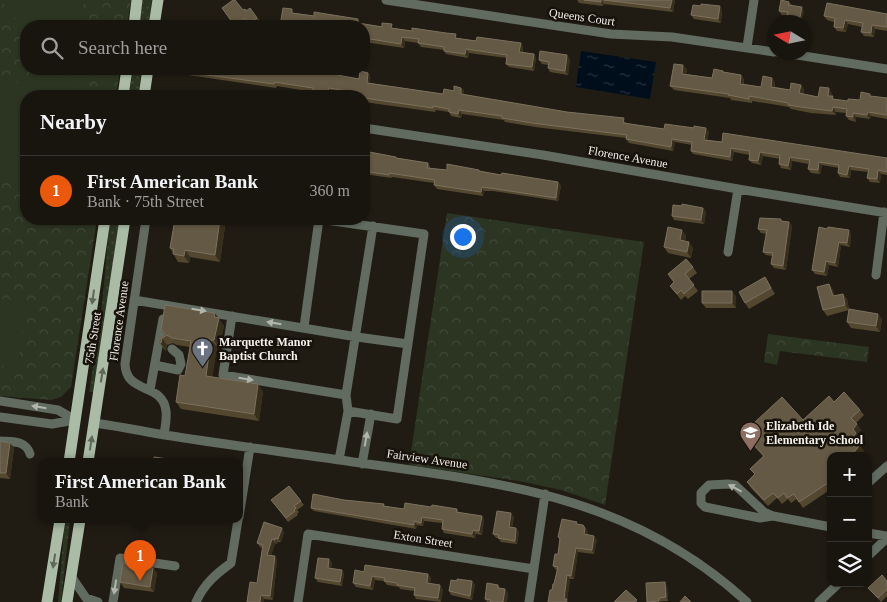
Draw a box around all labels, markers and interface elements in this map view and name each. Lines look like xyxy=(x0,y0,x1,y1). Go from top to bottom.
street label: Queens Court xyxy=(548,5,616,29)
north arrow xyxy=(767,15,812,60)
search box xyxy=(20,20,370,75)
icon: search xyxy=(38,34,66,62)
text: Search here xyxy=(78,37,167,58)
text: Nearby xyxy=(40,110,107,134)
street label: Florence Avenue xyxy=(587,143,669,171)
text: First American Bank xyxy=(87,171,258,192)
text: 1 xyxy=(52,182,60,199)
text: 360 m xyxy=(310,182,350,199)
text: Bank · 75th Street xyxy=(87,193,204,210)
your location xyxy=(450,224,476,250)
street label: Florence Avenue xyxy=(106,280,132,362)
one-way arrow xyxy=(89,289,97,305)
one-way arrow xyxy=(191,307,207,315)
street label: 75th Street xyxy=(82,310,104,365)
one-way arrow xyxy=(266,318,282,326)
place label: Marquette Manor Baptist Church xyxy=(219,335,312,363)
church icon: Marquette Manor Baptist Church xyxy=(191,337,215,368)
one-way arrow xyxy=(98,366,106,382)
one-way arrow xyxy=(238,375,254,383)
one-way arrow xyxy=(31,403,47,411)
place label: Elizabeth Ide Elementary School xyxy=(766,419,864,447)
school or university icon: Elizabeth Ide Elementary School xyxy=(738,421,762,452)
one-way arrow xyxy=(363,431,371,447)
one-way arrow xyxy=(88,434,96,450)
street label: Fairview Avenue xyxy=(386,446,468,472)
map controls xyxy=(827,452,872,587)
button: + xyxy=(827,452,872,497)
popup xyxy=(38,458,243,523)
text: First American Bank xyxy=(55,471,226,492)
one-way arrow xyxy=(728,484,743,492)
text: Bank xyxy=(55,493,89,510)
button: − xyxy=(827,497,872,542)
street label: Exton Street xyxy=(392,527,454,551)
pin: 1 xyxy=(124,540,156,581)
button: layers xyxy=(827,542,872,587)
one-way arrow xyxy=(49,553,57,569)
one-way arrow xyxy=(111,579,119,595)

